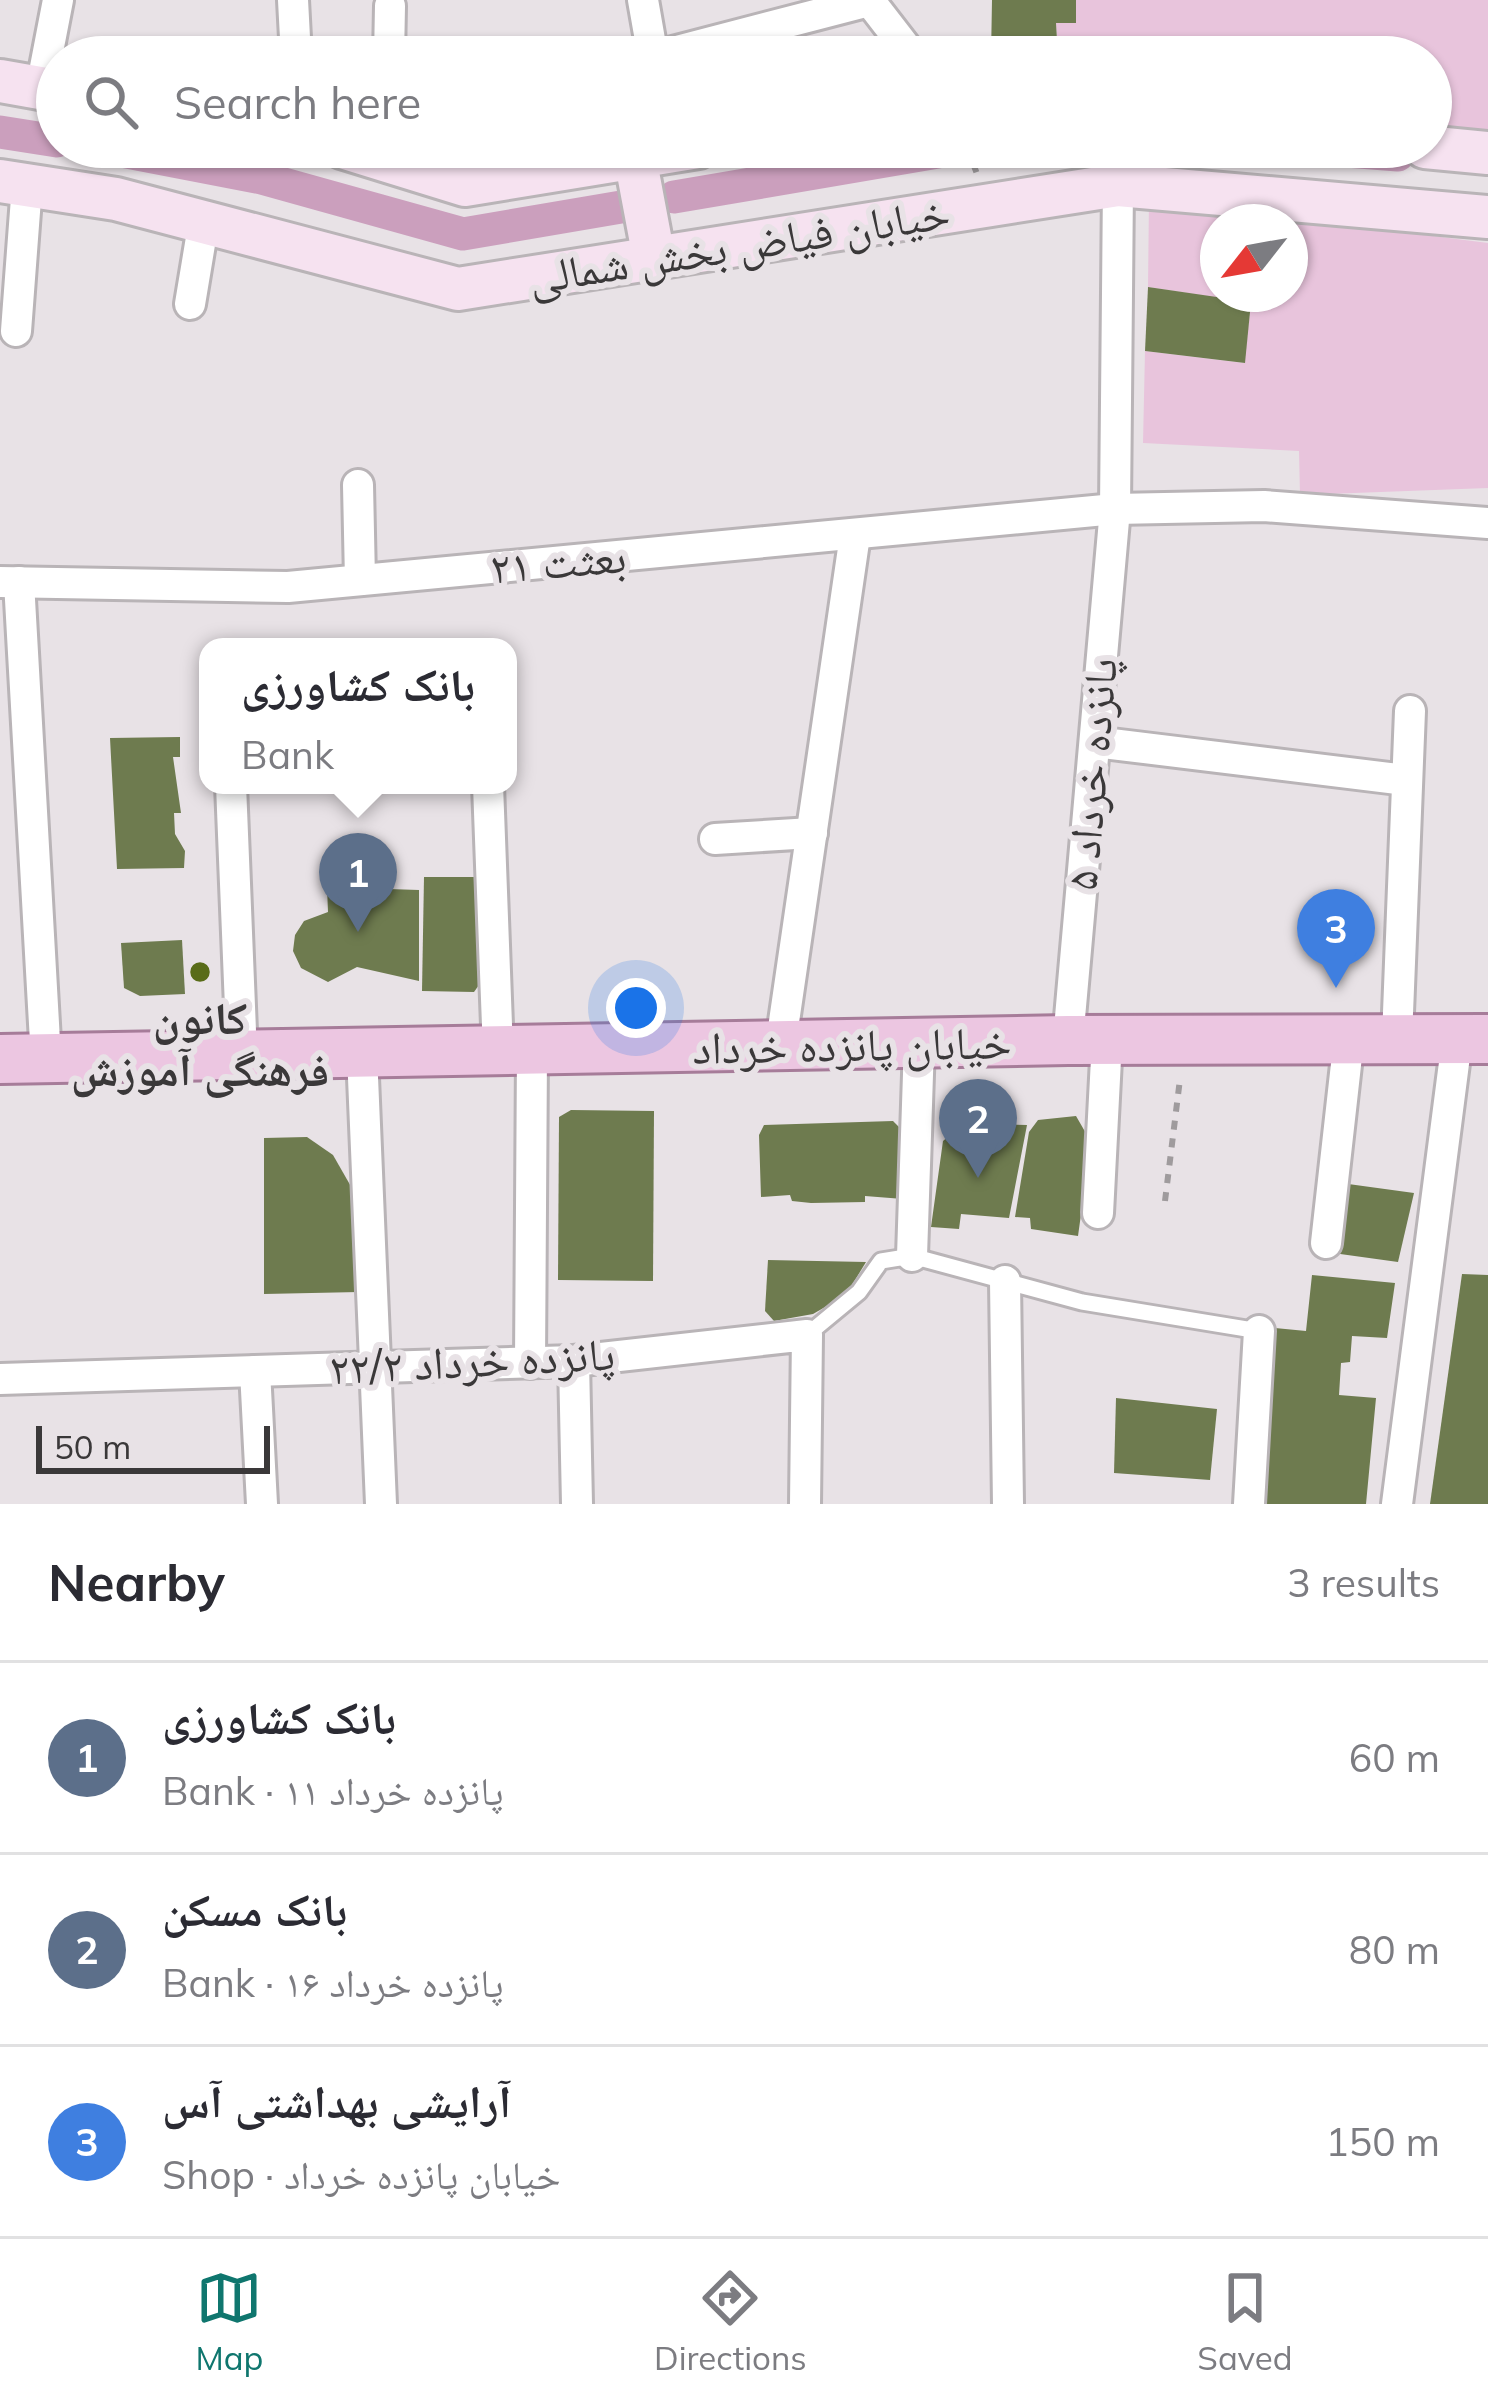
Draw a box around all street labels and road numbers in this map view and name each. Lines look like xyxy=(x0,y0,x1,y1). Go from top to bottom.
street label: خیابان فیاض بخش شمالی xyxy=(524,183,954,306)
street label: بعثت ۲۱ xyxy=(488,527,628,595)
street label: پانزده خرداد ۵ xyxy=(1052,655,1128,892)
street label: خیابان پانزده خرداد xyxy=(692,1013,1012,1076)
street label: پانزده خرداد ۲۲/۲ xyxy=(328,1325,616,1396)

